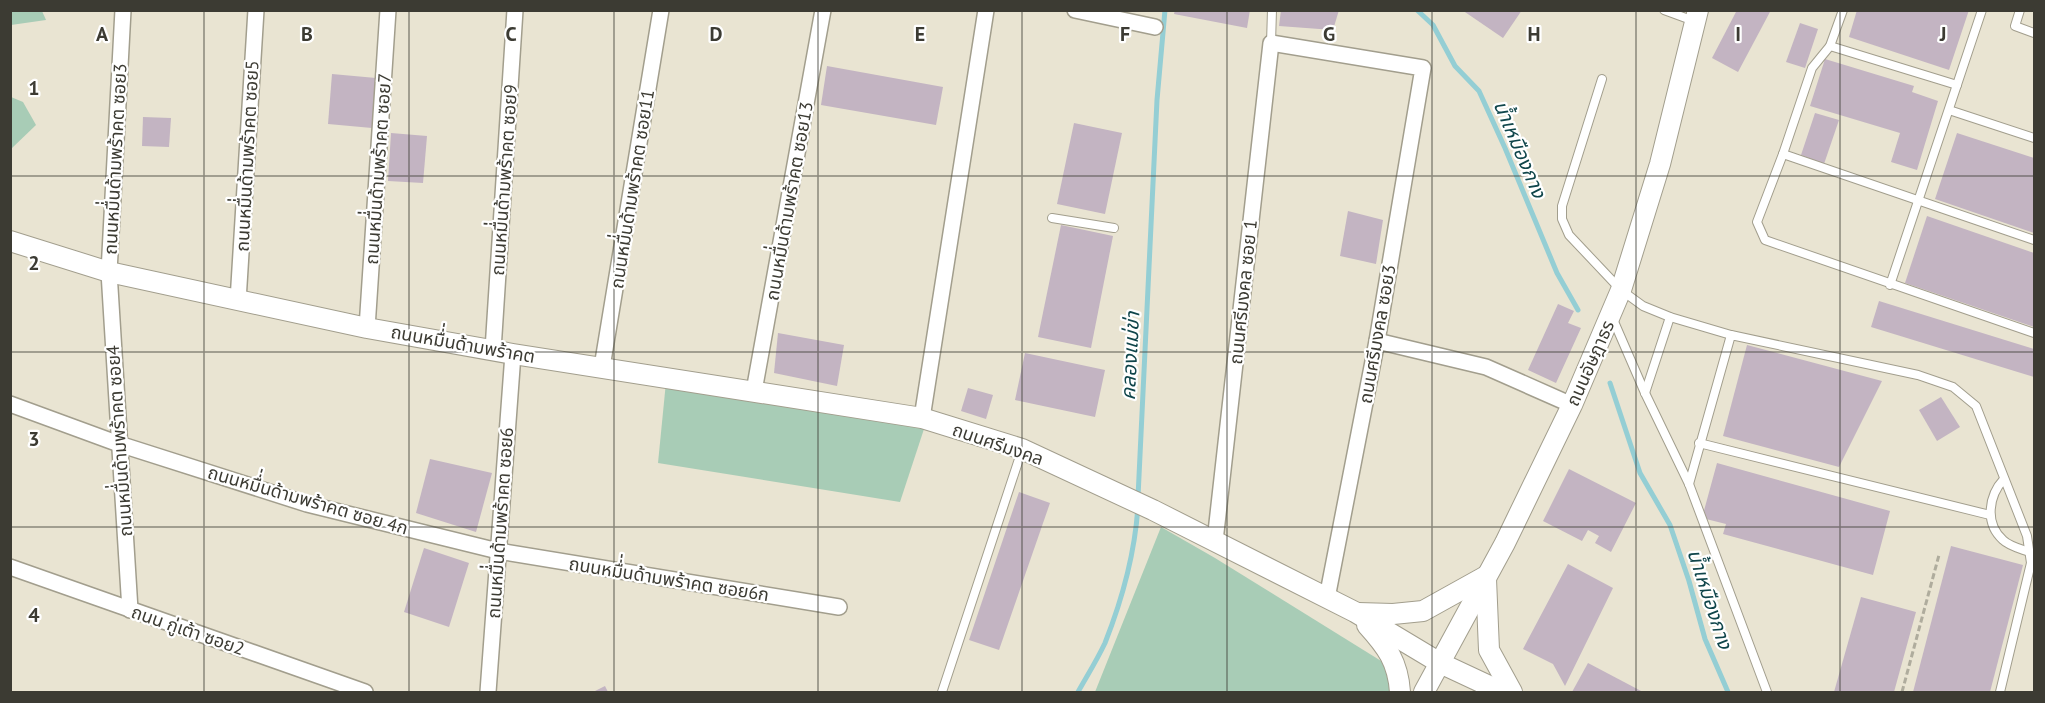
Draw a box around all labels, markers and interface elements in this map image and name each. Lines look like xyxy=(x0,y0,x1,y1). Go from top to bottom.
text: A xyxy=(96,21,109,47)
text: B xyxy=(301,21,313,47)
text: C xyxy=(505,21,517,47)
text: D xyxy=(710,21,723,47)
text: E xyxy=(915,21,925,47)
text: F xyxy=(1120,21,1130,47)
text: G xyxy=(1323,21,1335,47)
text: H xyxy=(1527,21,1541,47)
text: I xyxy=(1735,21,1741,47)
text: J xyxy=(1939,21,1946,47)
street label: ถนนหมื่่นด้ามพร้าคต ซอย5 xyxy=(225,59,264,252)
street label: ถนนหมื่่นด้ามพร้าคต ซอย3 xyxy=(93,62,132,255)
street label: ถนนหมื่่นด้ามพร้าคต ซอย7 xyxy=(354,72,396,265)
text: 1 xyxy=(28,75,40,101)
street label: ถนนหมื่่นด้ามพร้าคต ซอย9 xyxy=(480,83,522,276)
street label: ถนนหมื่่นด้ามพร้าคต ซอย11 xyxy=(599,87,659,290)
water label: น้ำเหมืองกาง xyxy=(1488,96,1554,203)
street label: ถนนหมื่่นด้ามพร้าคต ซอย13 xyxy=(755,99,818,302)
street label: ถนนศรีมงคล ซอย 1 xyxy=(1224,218,1262,366)
text: 2 xyxy=(28,250,40,276)
street label: ถนนศรีมงคล ซอย3 xyxy=(1353,263,1401,405)
water label: คลองแม่ข่า xyxy=(1115,310,1145,401)
street label: ถนนหมื่่นด้ามพร้าคต xyxy=(389,315,538,368)
street label: ถนนอัษฎาธร xyxy=(1561,316,1619,409)
street label: ถนนหมื่่นด้ามพร้าคต ซอย4 xyxy=(95,344,137,538)
street label: ถนนศรีมงคล xyxy=(949,418,1047,470)
text: 3 xyxy=(28,426,40,452)
street label: ถนนหมื่่นด้ามพร้าคต ซอย6 xyxy=(476,426,518,619)
street label: ถนนหมื่่นด้ามพร้าคต ซอย 4ก xyxy=(205,455,412,540)
street label: ถนนหมื่่นด้ามพร้าคต ซอย6ก xyxy=(567,546,772,606)
water label: น้ำเหมืองกาง xyxy=(1682,546,1740,653)
street label: ถนน กู่เต้า ซอย2 xyxy=(128,600,248,661)
text: 4 xyxy=(28,602,40,628)

